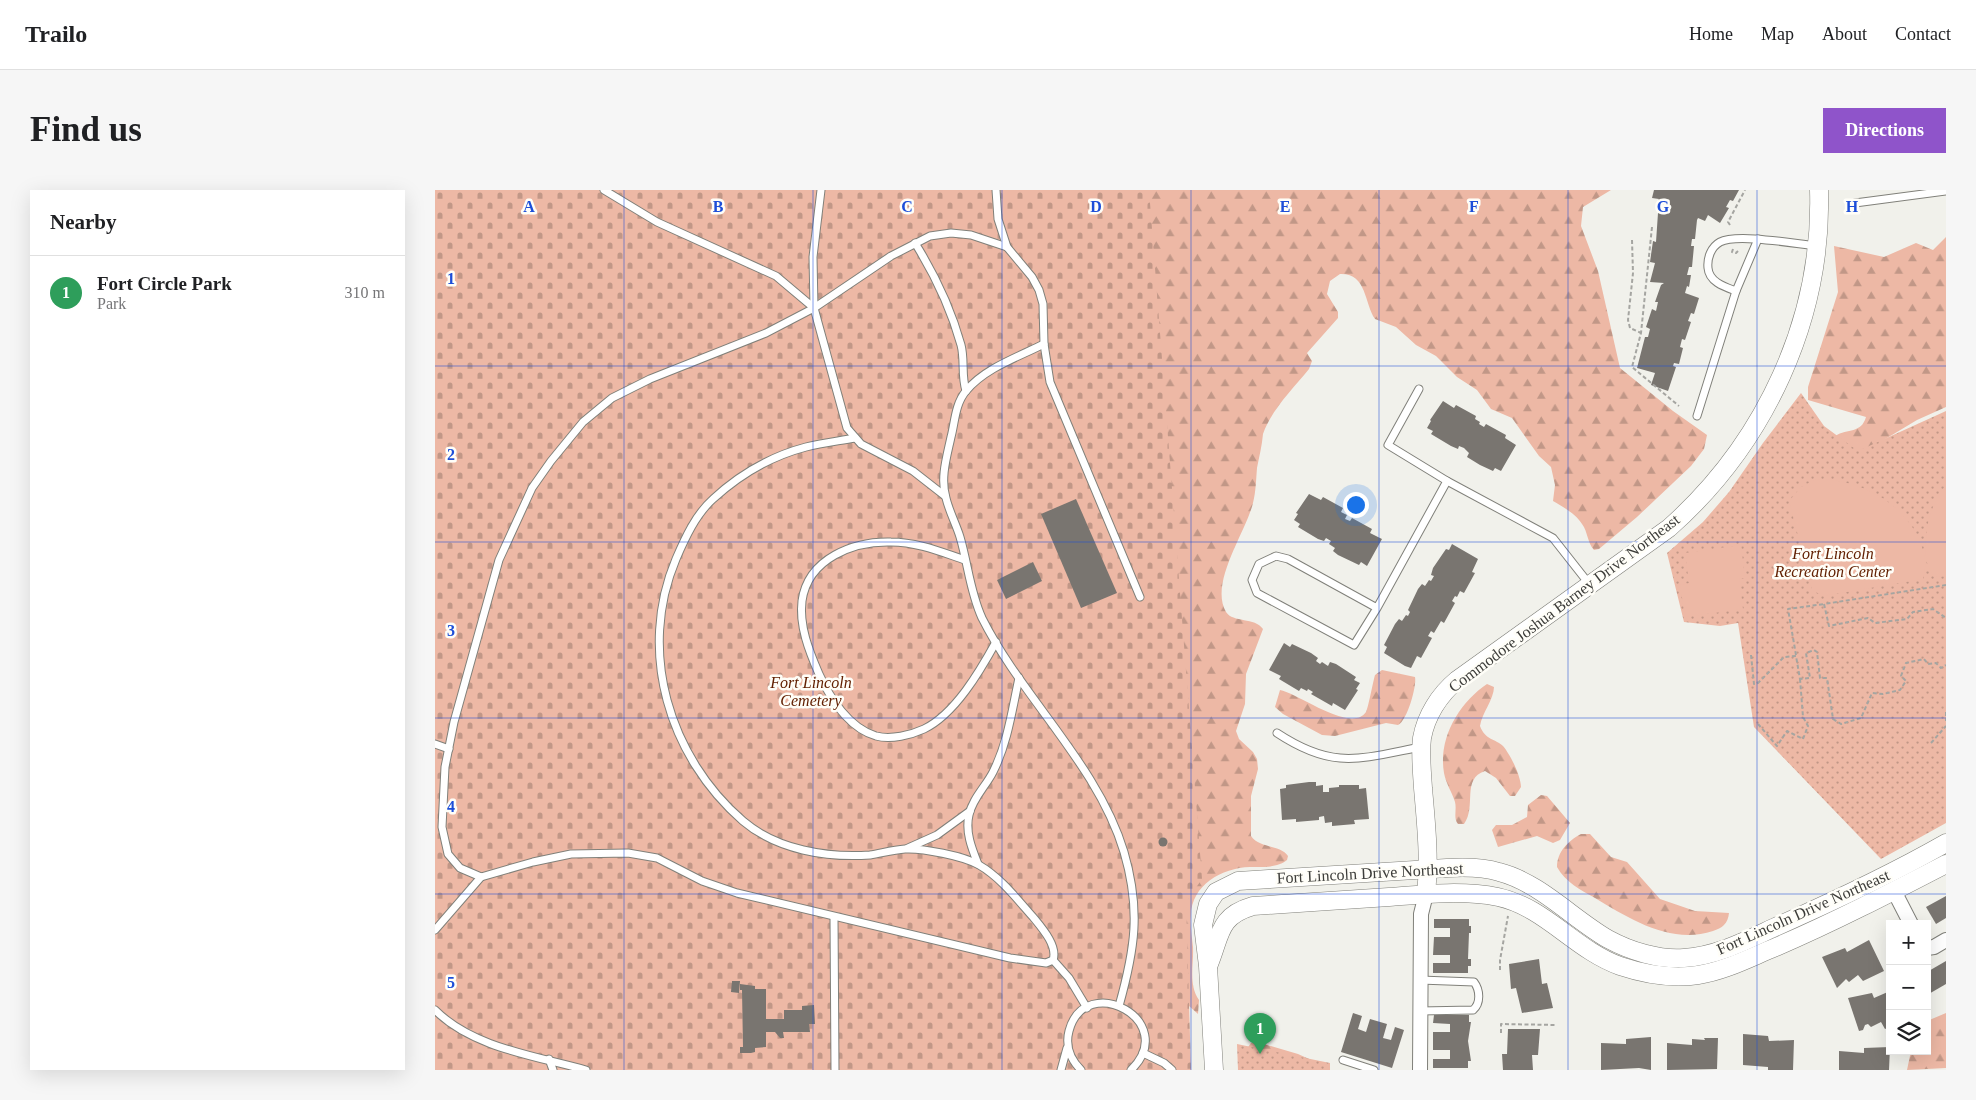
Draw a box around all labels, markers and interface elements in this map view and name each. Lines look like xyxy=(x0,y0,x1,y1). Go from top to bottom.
text: Trailo xyxy=(25,21,87,47)
text: Home xyxy=(1689,24,1733,44)
text: Map xyxy=(1761,24,1794,44)
text: About xyxy=(1822,24,1867,44)
text: Contact xyxy=(1895,24,1951,44)
button: Directions xyxy=(1823,108,1946,153)
text: Find us xyxy=(30,110,142,149)
text: A xyxy=(523,198,535,215)
text: B xyxy=(713,198,724,215)
text: C xyxy=(901,198,913,215)
text: D xyxy=(1090,198,1102,215)
text: E xyxy=(1280,198,1290,215)
text: F xyxy=(1469,198,1479,215)
text: G xyxy=(1657,198,1670,215)
text: H xyxy=(1846,198,1859,215)
text: Nearby xyxy=(50,210,117,234)
text: 1 xyxy=(447,270,455,287)
text: Fort Circle Park xyxy=(97,273,232,294)
text: 1 xyxy=(62,284,70,301)
text: 310 m xyxy=(345,284,385,301)
text: Park xyxy=(97,295,126,312)
text: 2 xyxy=(447,446,455,463)
your location xyxy=(1343,492,1369,518)
street label: Commodore Joshua Barney Drive Northeast xyxy=(1445,510,1684,696)
park label: Fort Lincoln Recreation Center xyxy=(1773,545,1892,580)
text: 3 xyxy=(447,622,455,639)
park label: Fort Lincoln Cemetery xyxy=(769,674,852,710)
text: 4 xyxy=(447,798,455,815)
street label: Fort Lincoln Drive Northeast xyxy=(1276,860,1464,886)
street label: Fort Lincoln Drive Northeast xyxy=(1714,866,1892,958)
map controls xyxy=(1886,920,1931,1055)
button: + xyxy=(1886,920,1931,965)
button: − xyxy=(1886,965,1931,1010)
text: 5 xyxy=(447,974,455,991)
button: layers xyxy=(1886,1010,1931,1055)
pin: 1 xyxy=(1244,1013,1276,1054)

